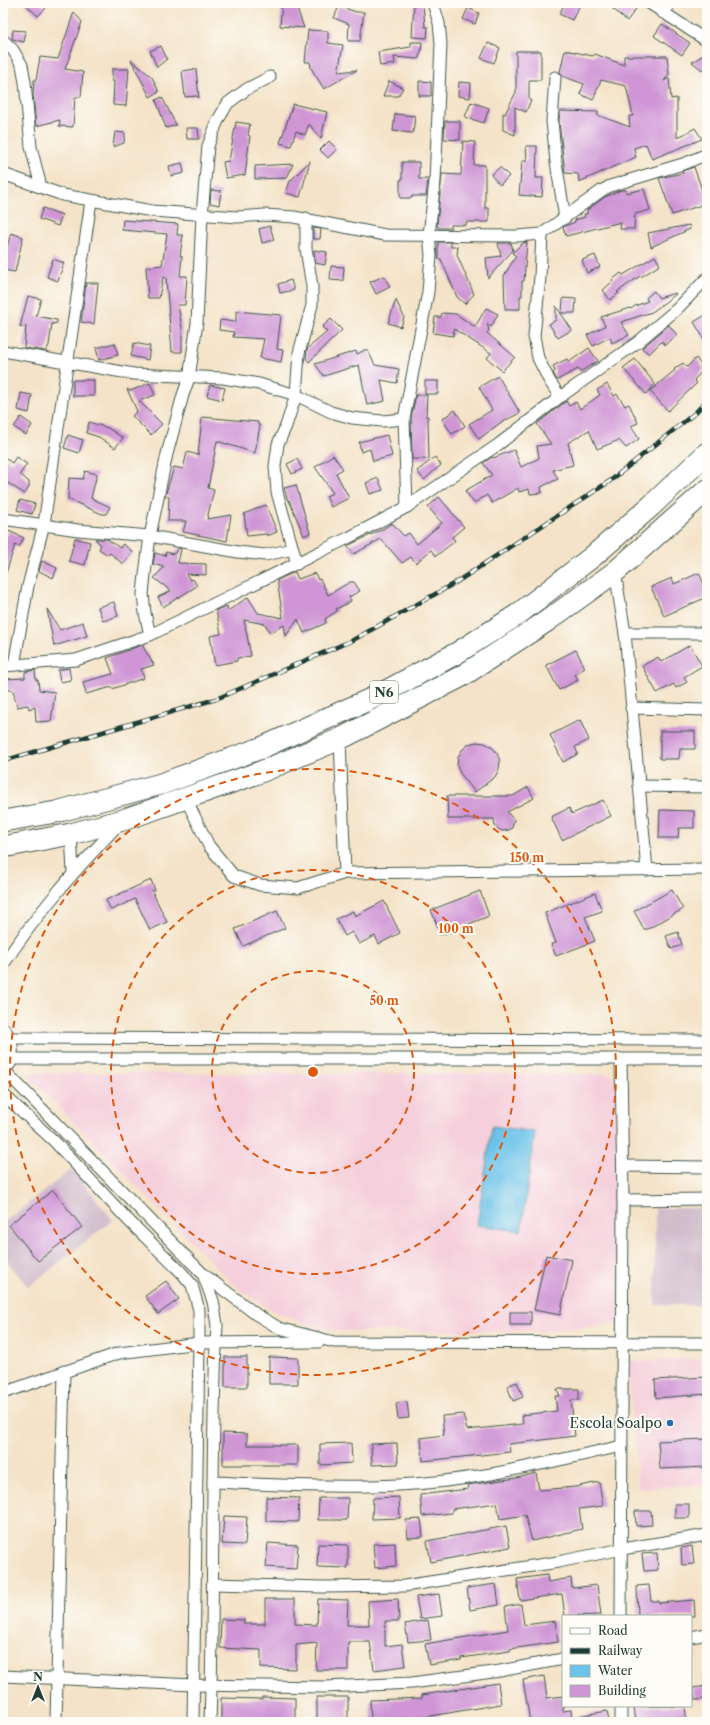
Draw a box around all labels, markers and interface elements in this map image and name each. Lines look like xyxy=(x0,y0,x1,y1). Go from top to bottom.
road number: N6 xyxy=(370,681,398,703)
text: 150 m xyxy=(510,850,544,865)
text: 100 m xyxy=(438,921,474,936)
text: 50 m xyxy=(369,993,399,1008)
centre of rings xyxy=(306,1065,320,1079)
place label: Escola Soalpo xyxy=(569,1414,662,1432)
marker: Escola Soalpo xyxy=(665,1418,675,1428)
legend xyxy=(562,1615,692,1707)
text: Road xyxy=(598,1623,628,1638)
text: Railway xyxy=(598,1643,643,1658)
text: Water xyxy=(597,1663,632,1678)
north arrow xyxy=(18,1667,58,1707)
text: N xyxy=(33,1670,43,1684)
text: Building xyxy=(598,1683,646,1698)

